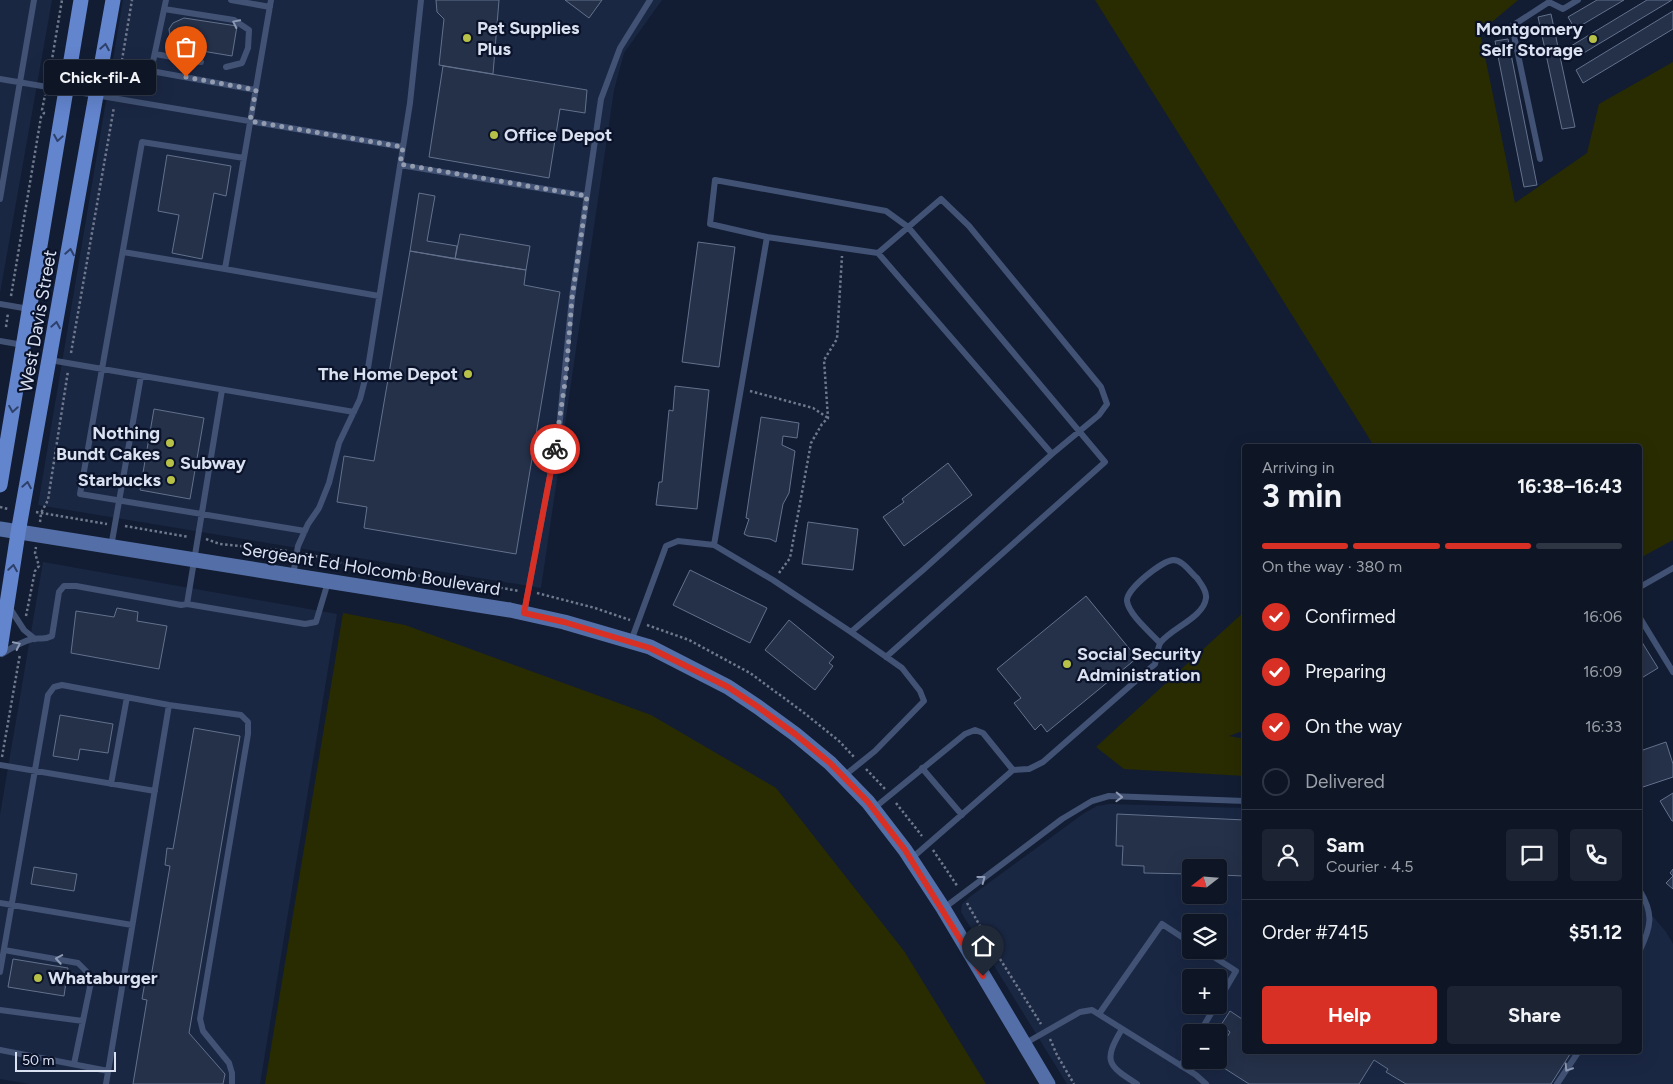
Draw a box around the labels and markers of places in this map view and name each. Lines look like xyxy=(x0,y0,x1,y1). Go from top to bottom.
place label: Pet Supplies Plus xyxy=(477,17,580,60)
place label: Montgomery Self Storage xyxy=(1476,18,1584,61)
pin xyxy=(165,26,207,77)
marker: Pet Supplies Plus xyxy=(461,32,473,44)
marker: Montgomery Self Storage xyxy=(1587,33,1599,45)
callout: Chick-fil-A xyxy=(44,60,156,94)
place label: Office Depot xyxy=(504,124,612,146)
marker: Office Depot xyxy=(488,129,500,141)
place label: The Home Depot xyxy=(318,363,458,385)
marker: The Home Depot xyxy=(462,368,474,380)
place label: Nothing Bundt Cakes xyxy=(56,422,161,465)
marker: Nothing Bundt Cakes xyxy=(164,437,176,449)
place label: Subway xyxy=(180,452,247,474)
marker: Subway xyxy=(164,457,176,469)
place label: Starbucks xyxy=(78,469,162,491)
marker: Starbucks xyxy=(165,474,177,486)
place label: Social Security Administration xyxy=(1077,643,1202,686)
marker: Social Security Administration xyxy=(1061,658,1073,670)
pin xyxy=(962,925,1004,976)
place label: Whataburger xyxy=(48,967,158,989)
marker: Whataburger xyxy=(32,972,44,984)

